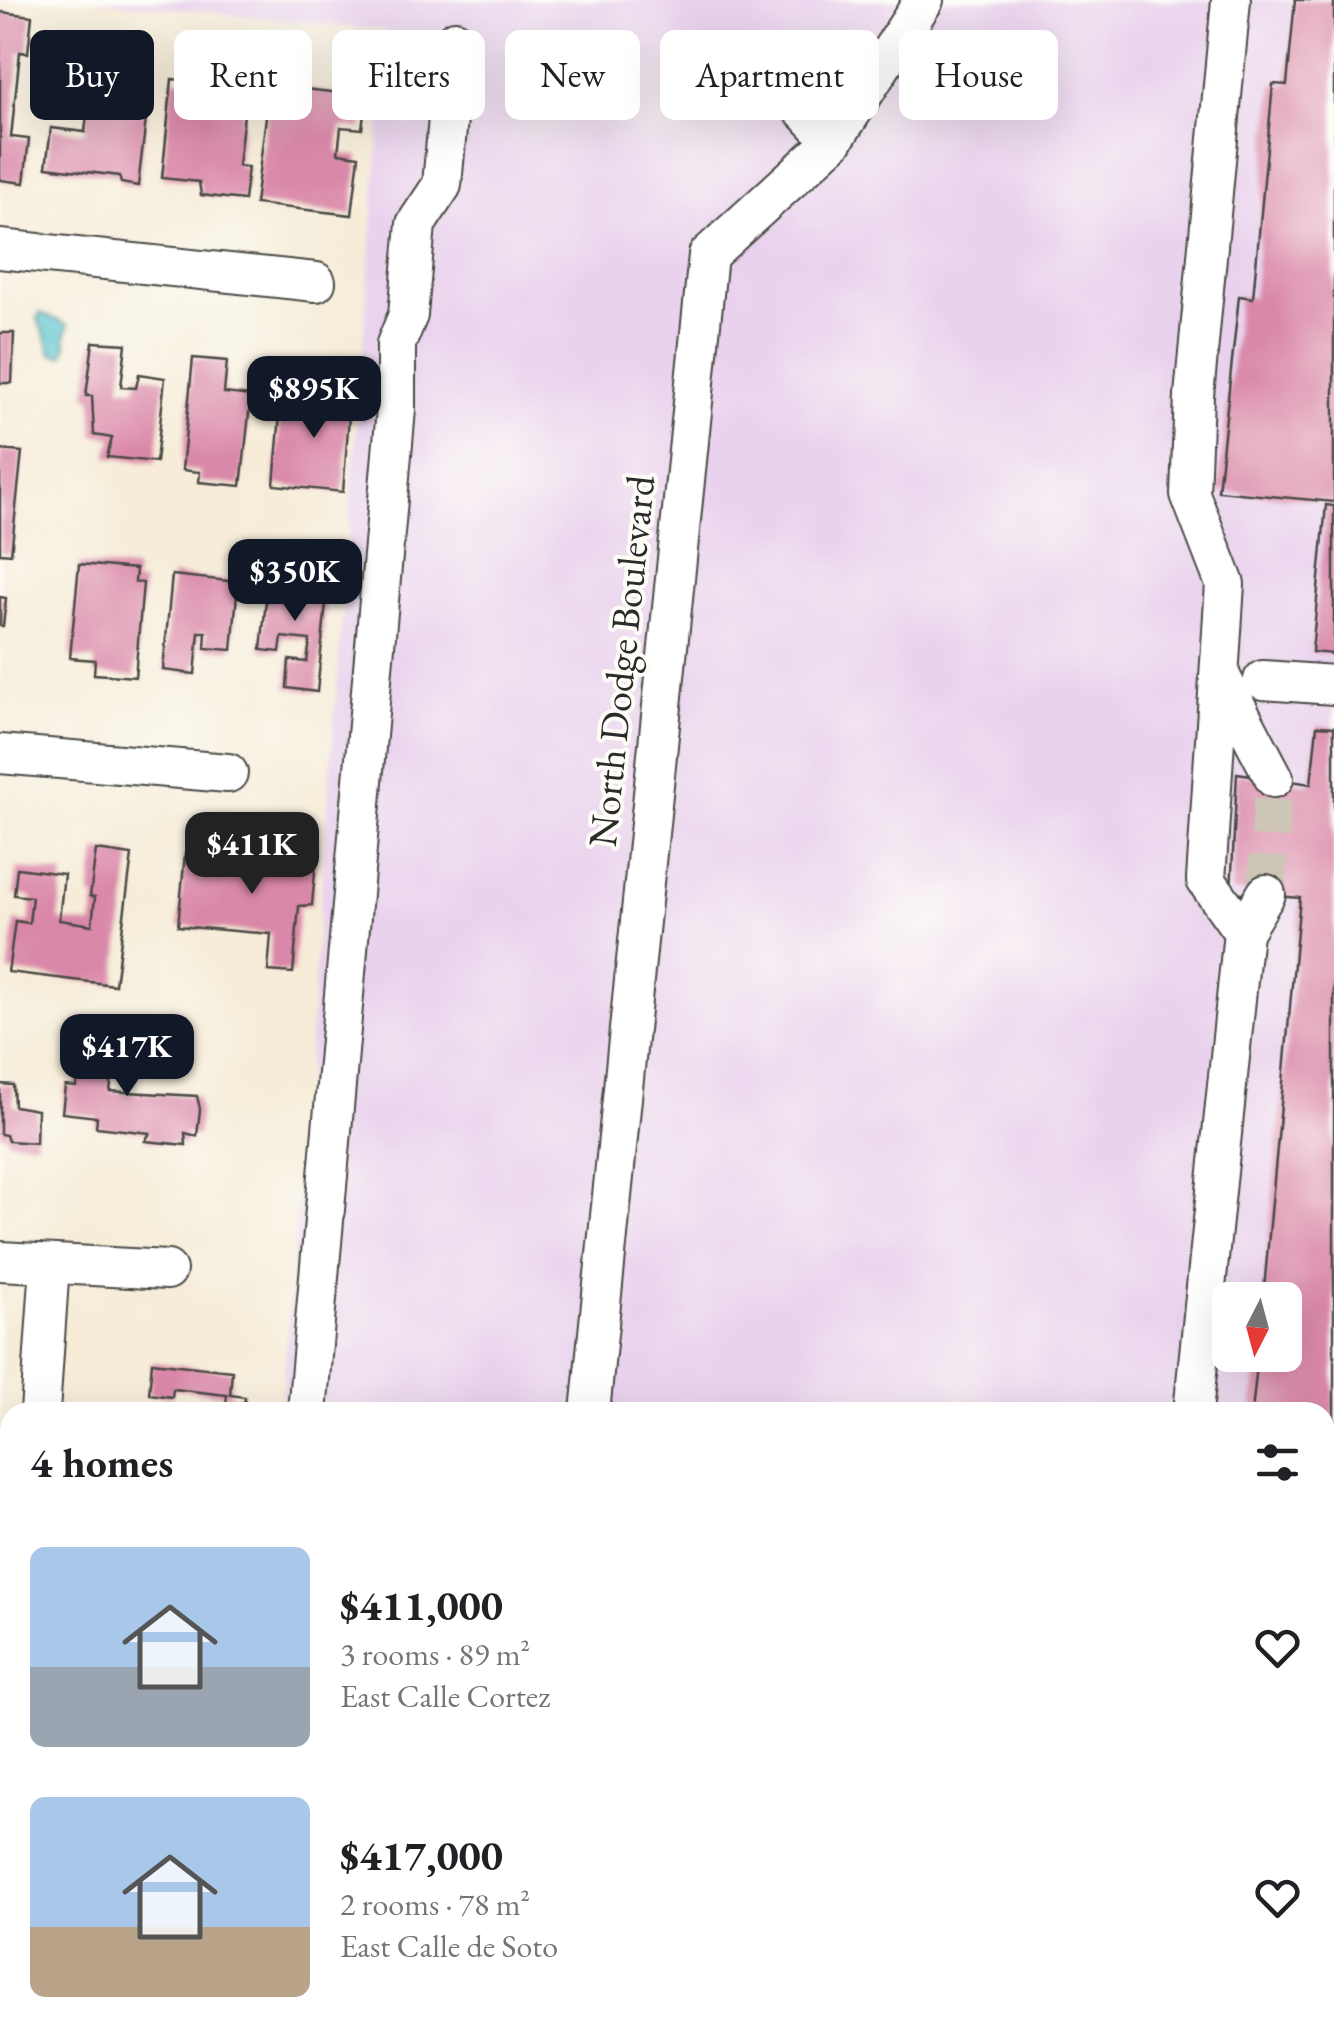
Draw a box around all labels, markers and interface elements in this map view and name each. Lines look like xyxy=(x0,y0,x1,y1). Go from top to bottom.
chip: Buy xyxy=(30,30,154,120)
chip: Rent xyxy=(174,30,312,120)
chip: Filters xyxy=(332,30,485,120)
chip: New xyxy=(505,30,640,120)
chip: Apartment xyxy=(660,30,879,120)
chip: House xyxy=(899,30,1058,120)
pin: $895K xyxy=(244,356,384,441)
text: $895K xyxy=(269,367,359,409)
street label: North Dodge Boulevard xyxy=(576,472,666,849)
pin: $350K xyxy=(225,539,365,624)
text: $350K xyxy=(250,550,340,592)
pin: $411K xyxy=(182,812,322,897)
text: $411K xyxy=(207,823,297,865)
pin: $417K xyxy=(57,1014,197,1099)
text: $417K xyxy=(82,1025,172,1067)
north arrow xyxy=(1212,1282,1302,1372)
map controls xyxy=(1212,1282,1302,1372)
text: 4 homes xyxy=(30,1435,173,1490)
icon: filters xyxy=(1250,1435,1305,1490)
text: $411,000 xyxy=(340,1578,503,1633)
icon: home xyxy=(110,1587,230,1707)
icon: heart xyxy=(1250,1620,1305,1675)
text: 3 rooms · 89 m² xyxy=(340,1633,530,1675)
text: East Calle Cortez xyxy=(340,1675,550,1717)
text: $417,000 xyxy=(340,1828,503,1883)
icon: home xyxy=(110,1837,230,1957)
icon: heart xyxy=(1250,1870,1305,1925)
text: 2 rooms · 78 m² xyxy=(340,1883,530,1925)
text: East Calle de Soto xyxy=(340,1925,558,1967)

